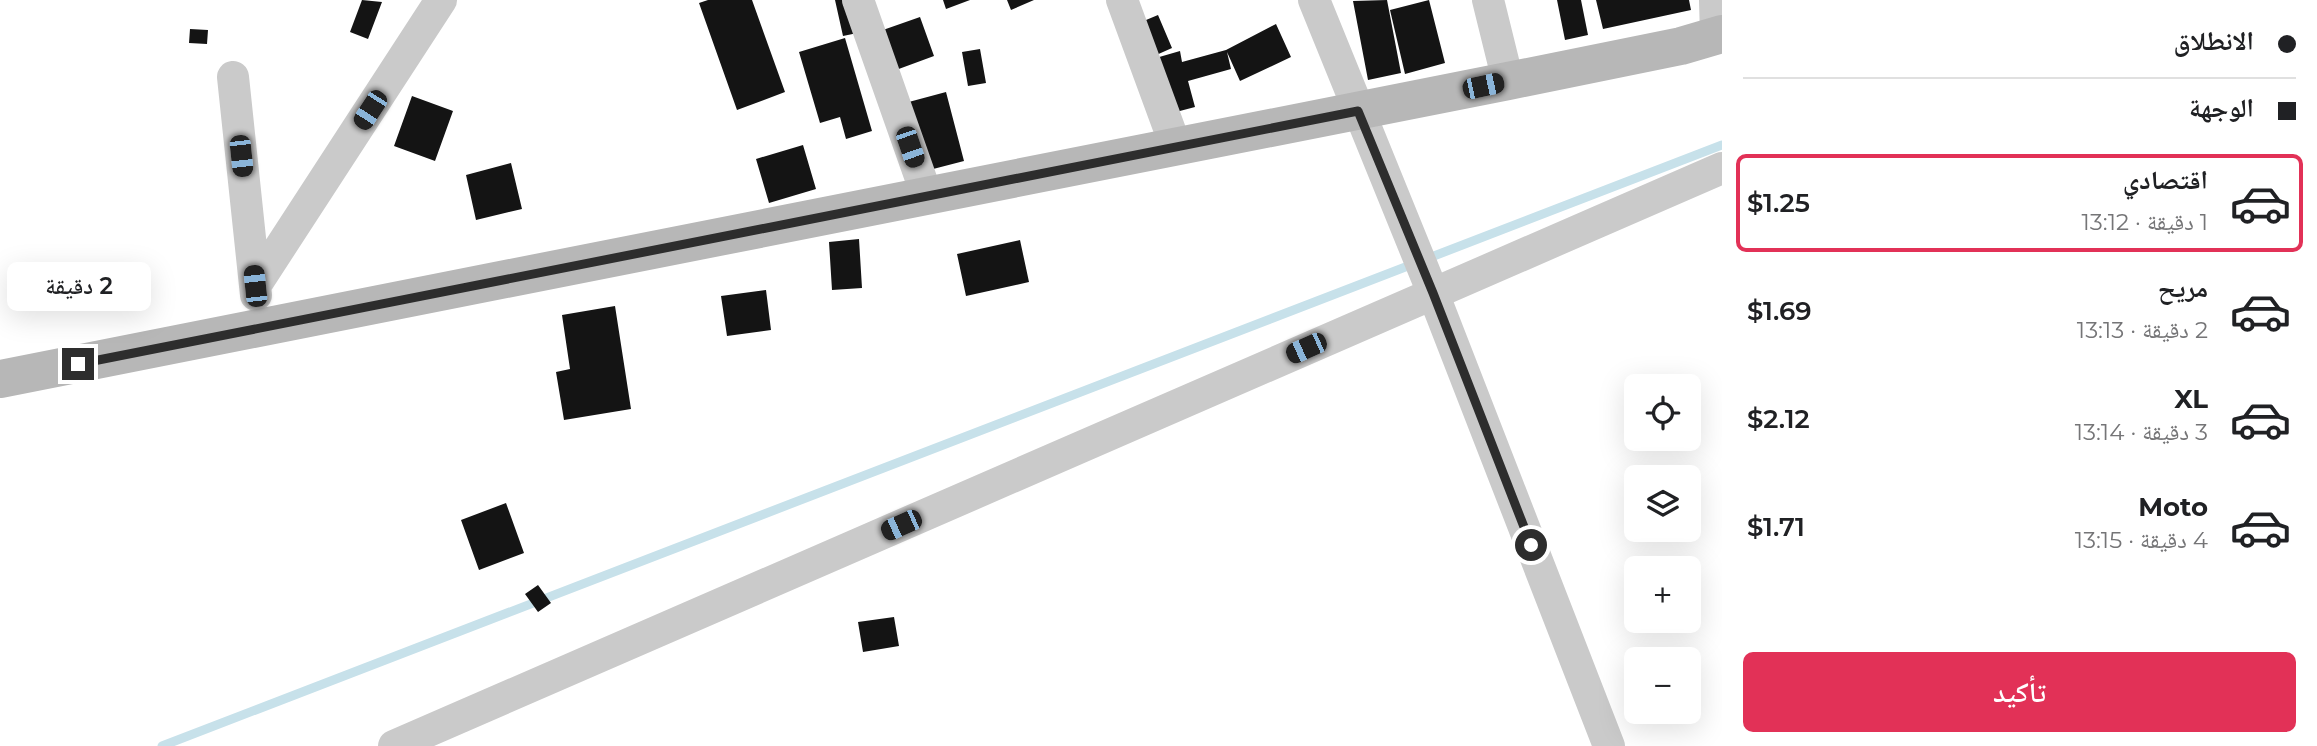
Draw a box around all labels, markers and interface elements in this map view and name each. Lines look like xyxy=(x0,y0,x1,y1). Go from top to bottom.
text: الانطلاق xyxy=(2174,25,2254,57)
car xyxy=(1461,71,1506,101)
car xyxy=(350,87,391,133)
text: الوجهة xyxy=(2189,92,2254,124)
car xyxy=(894,124,927,170)
car xyxy=(229,134,254,178)
text: اقتصادي xyxy=(2123,164,2208,196)
icon: car xyxy=(2229,172,2292,235)
text: $1.25 xyxy=(1747,187,1810,219)
text: 1 دقيقة · 13:12 xyxy=(2082,208,2208,236)
callout: 2 دقيقة xyxy=(6,262,150,312)
car xyxy=(243,264,268,308)
text: 2 دقيقة xyxy=(45,272,113,300)
text: مريح xyxy=(2158,272,2208,304)
icon: car xyxy=(2229,280,2292,343)
text: $1.69 xyxy=(1747,295,1812,327)
text: 2 دقيقة · 13:13 xyxy=(2077,316,2208,344)
car xyxy=(1283,330,1330,366)
route end xyxy=(62,348,94,380)
map controls xyxy=(1624,374,1701,724)
button: locate xyxy=(1624,374,1701,451)
text: XL xyxy=(2174,383,2208,415)
icon: car xyxy=(2229,388,2292,451)
text: $2.12 xyxy=(1747,403,1810,435)
text: 3 دقيقة · 13:14 xyxy=(2075,418,2208,446)
button: layers xyxy=(1624,465,1701,542)
text: Moto xyxy=(2138,491,2208,523)
icon: car xyxy=(2229,496,2292,559)
car xyxy=(878,507,925,543)
text: $1.71 xyxy=(1747,511,1805,543)
text: 4 دقيقة · 13:15 xyxy=(2075,526,2208,554)
route start xyxy=(1515,529,1547,561)
button: + xyxy=(1624,556,1701,633)
button: − xyxy=(1624,647,1701,724)
button: تأكيد xyxy=(1743,652,2296,732)

